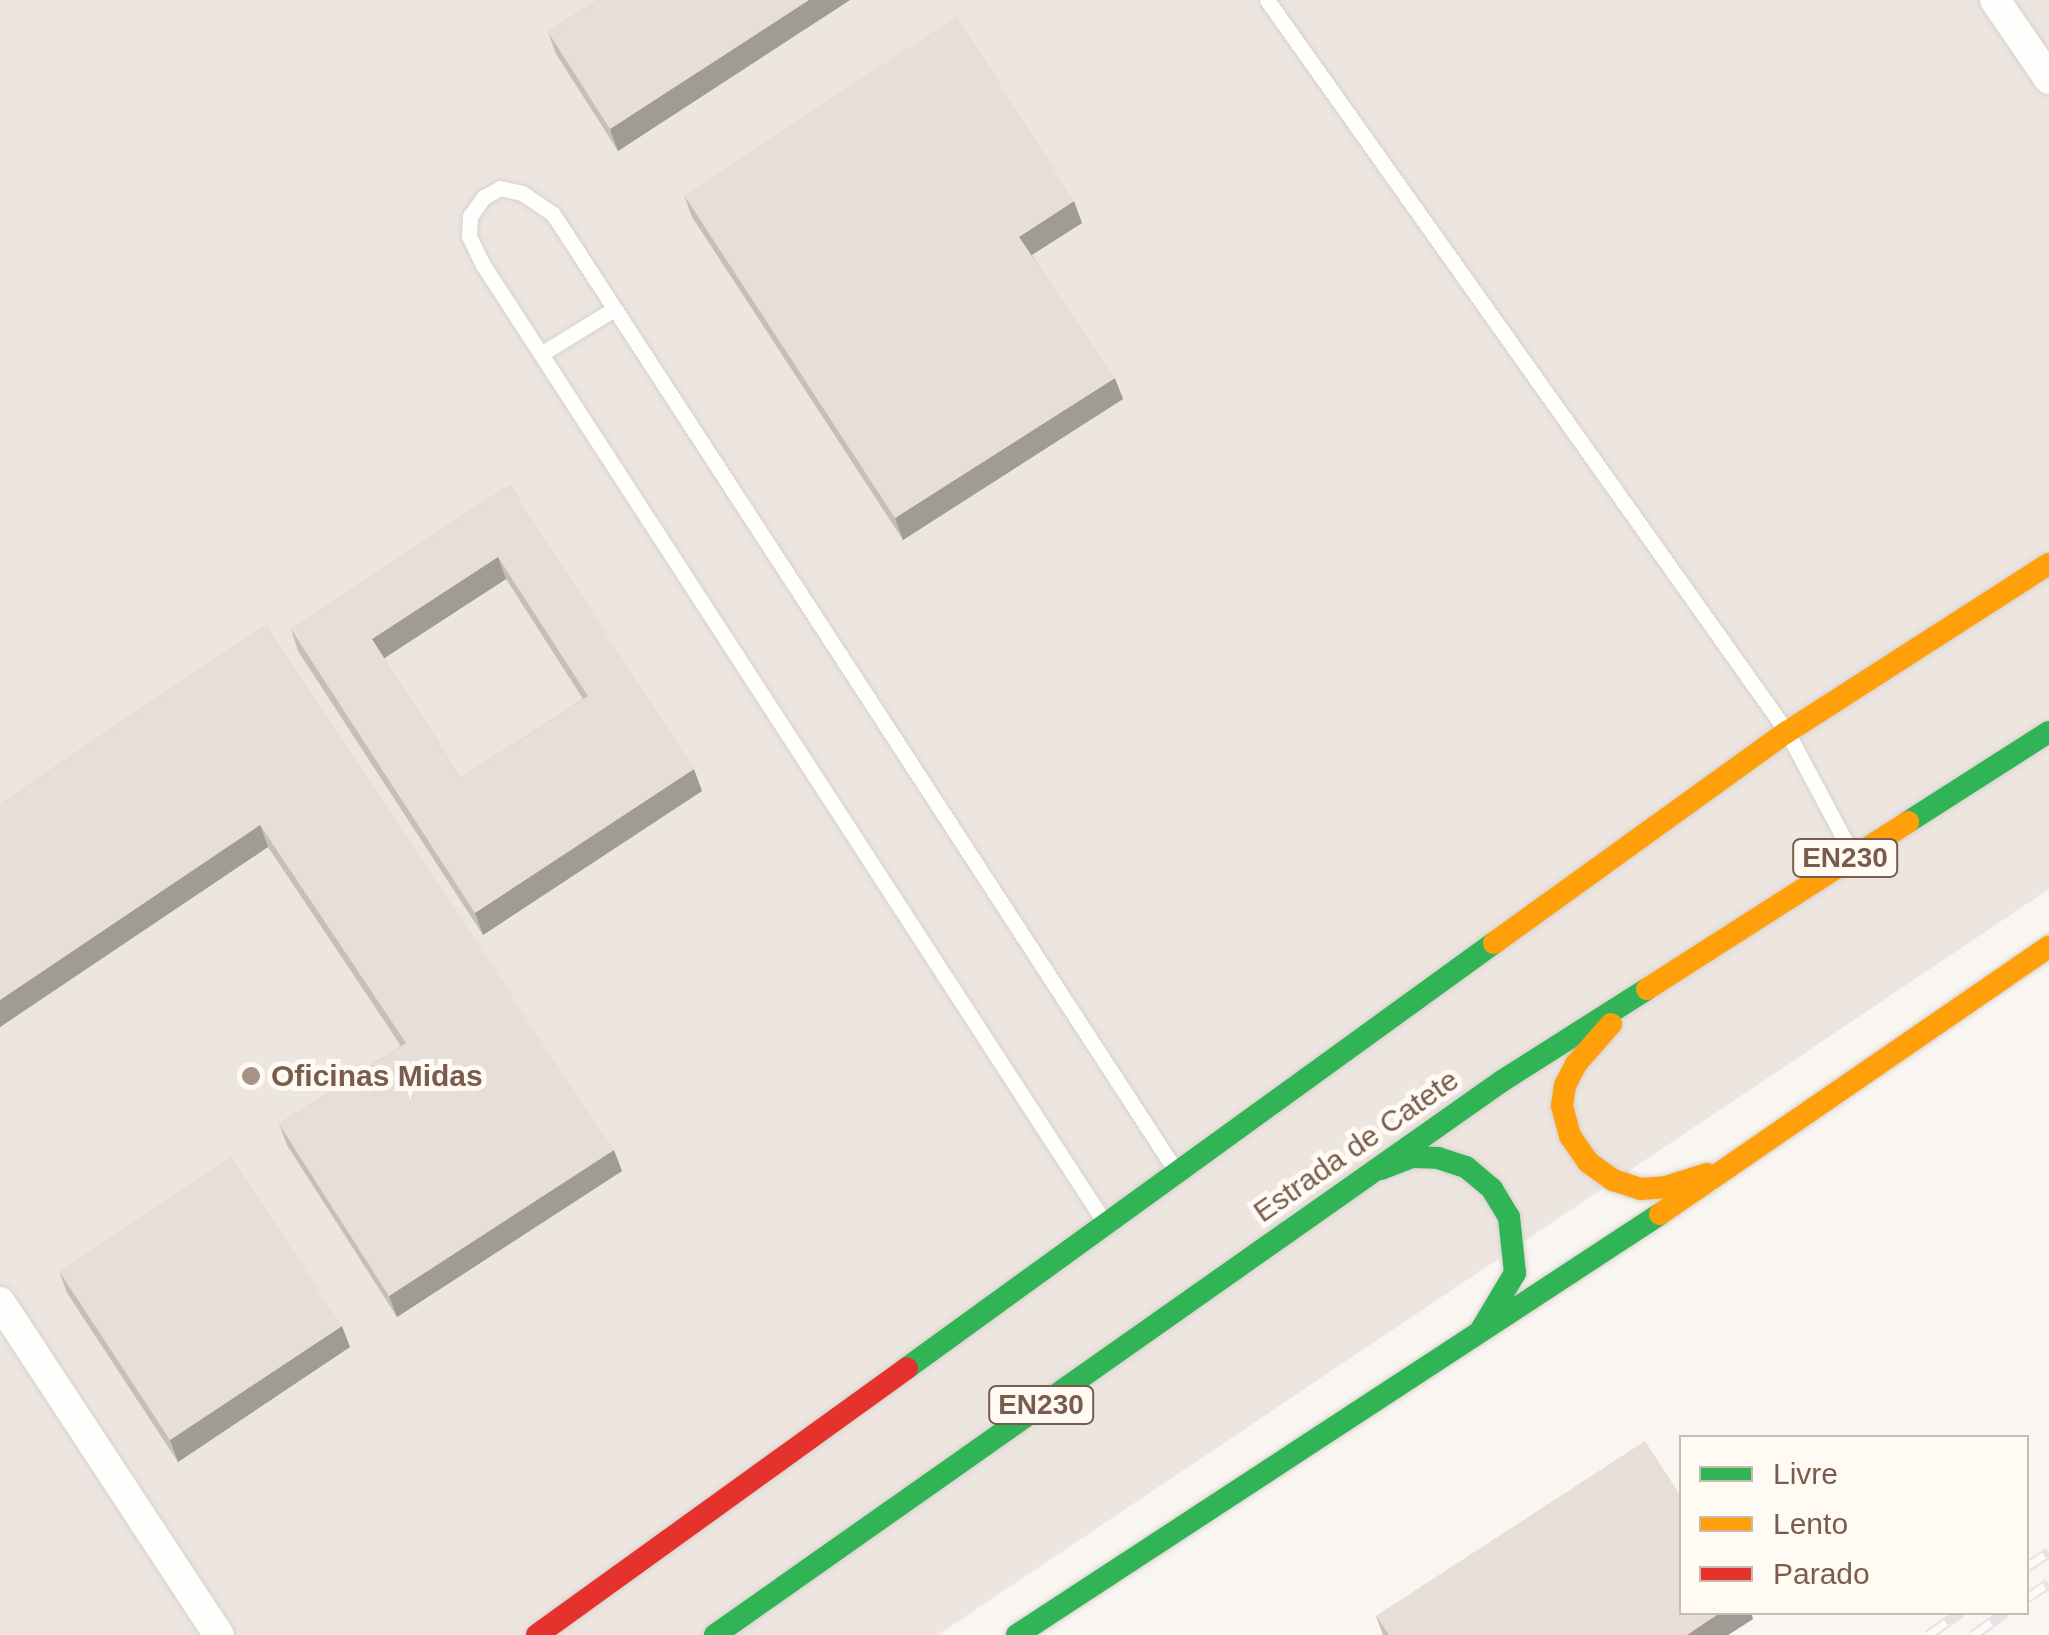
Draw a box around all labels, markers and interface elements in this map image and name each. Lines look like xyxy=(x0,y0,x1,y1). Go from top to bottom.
road number: EN230 xyxy=(1790,835,1900,881)
place label: Oficinas Midas xyxy=(271,1058,483,1094)
street label: Estrada de Catete xyxy=(1247,1062,1465,1230)
marker: Oficinas Midas xyxy=(240,1065,262,1087)
road number: EN230 xyxy=(986,1382,1096,1428)
legend xyxy=(1679,1435,2029,1615)
text: Livre xyxy=(1773,1457,1838,1490)
text: Lento xyxy=(1773,1507,1848,1540)
text: Parado xyxy=(1773,1557,1870,1590)

